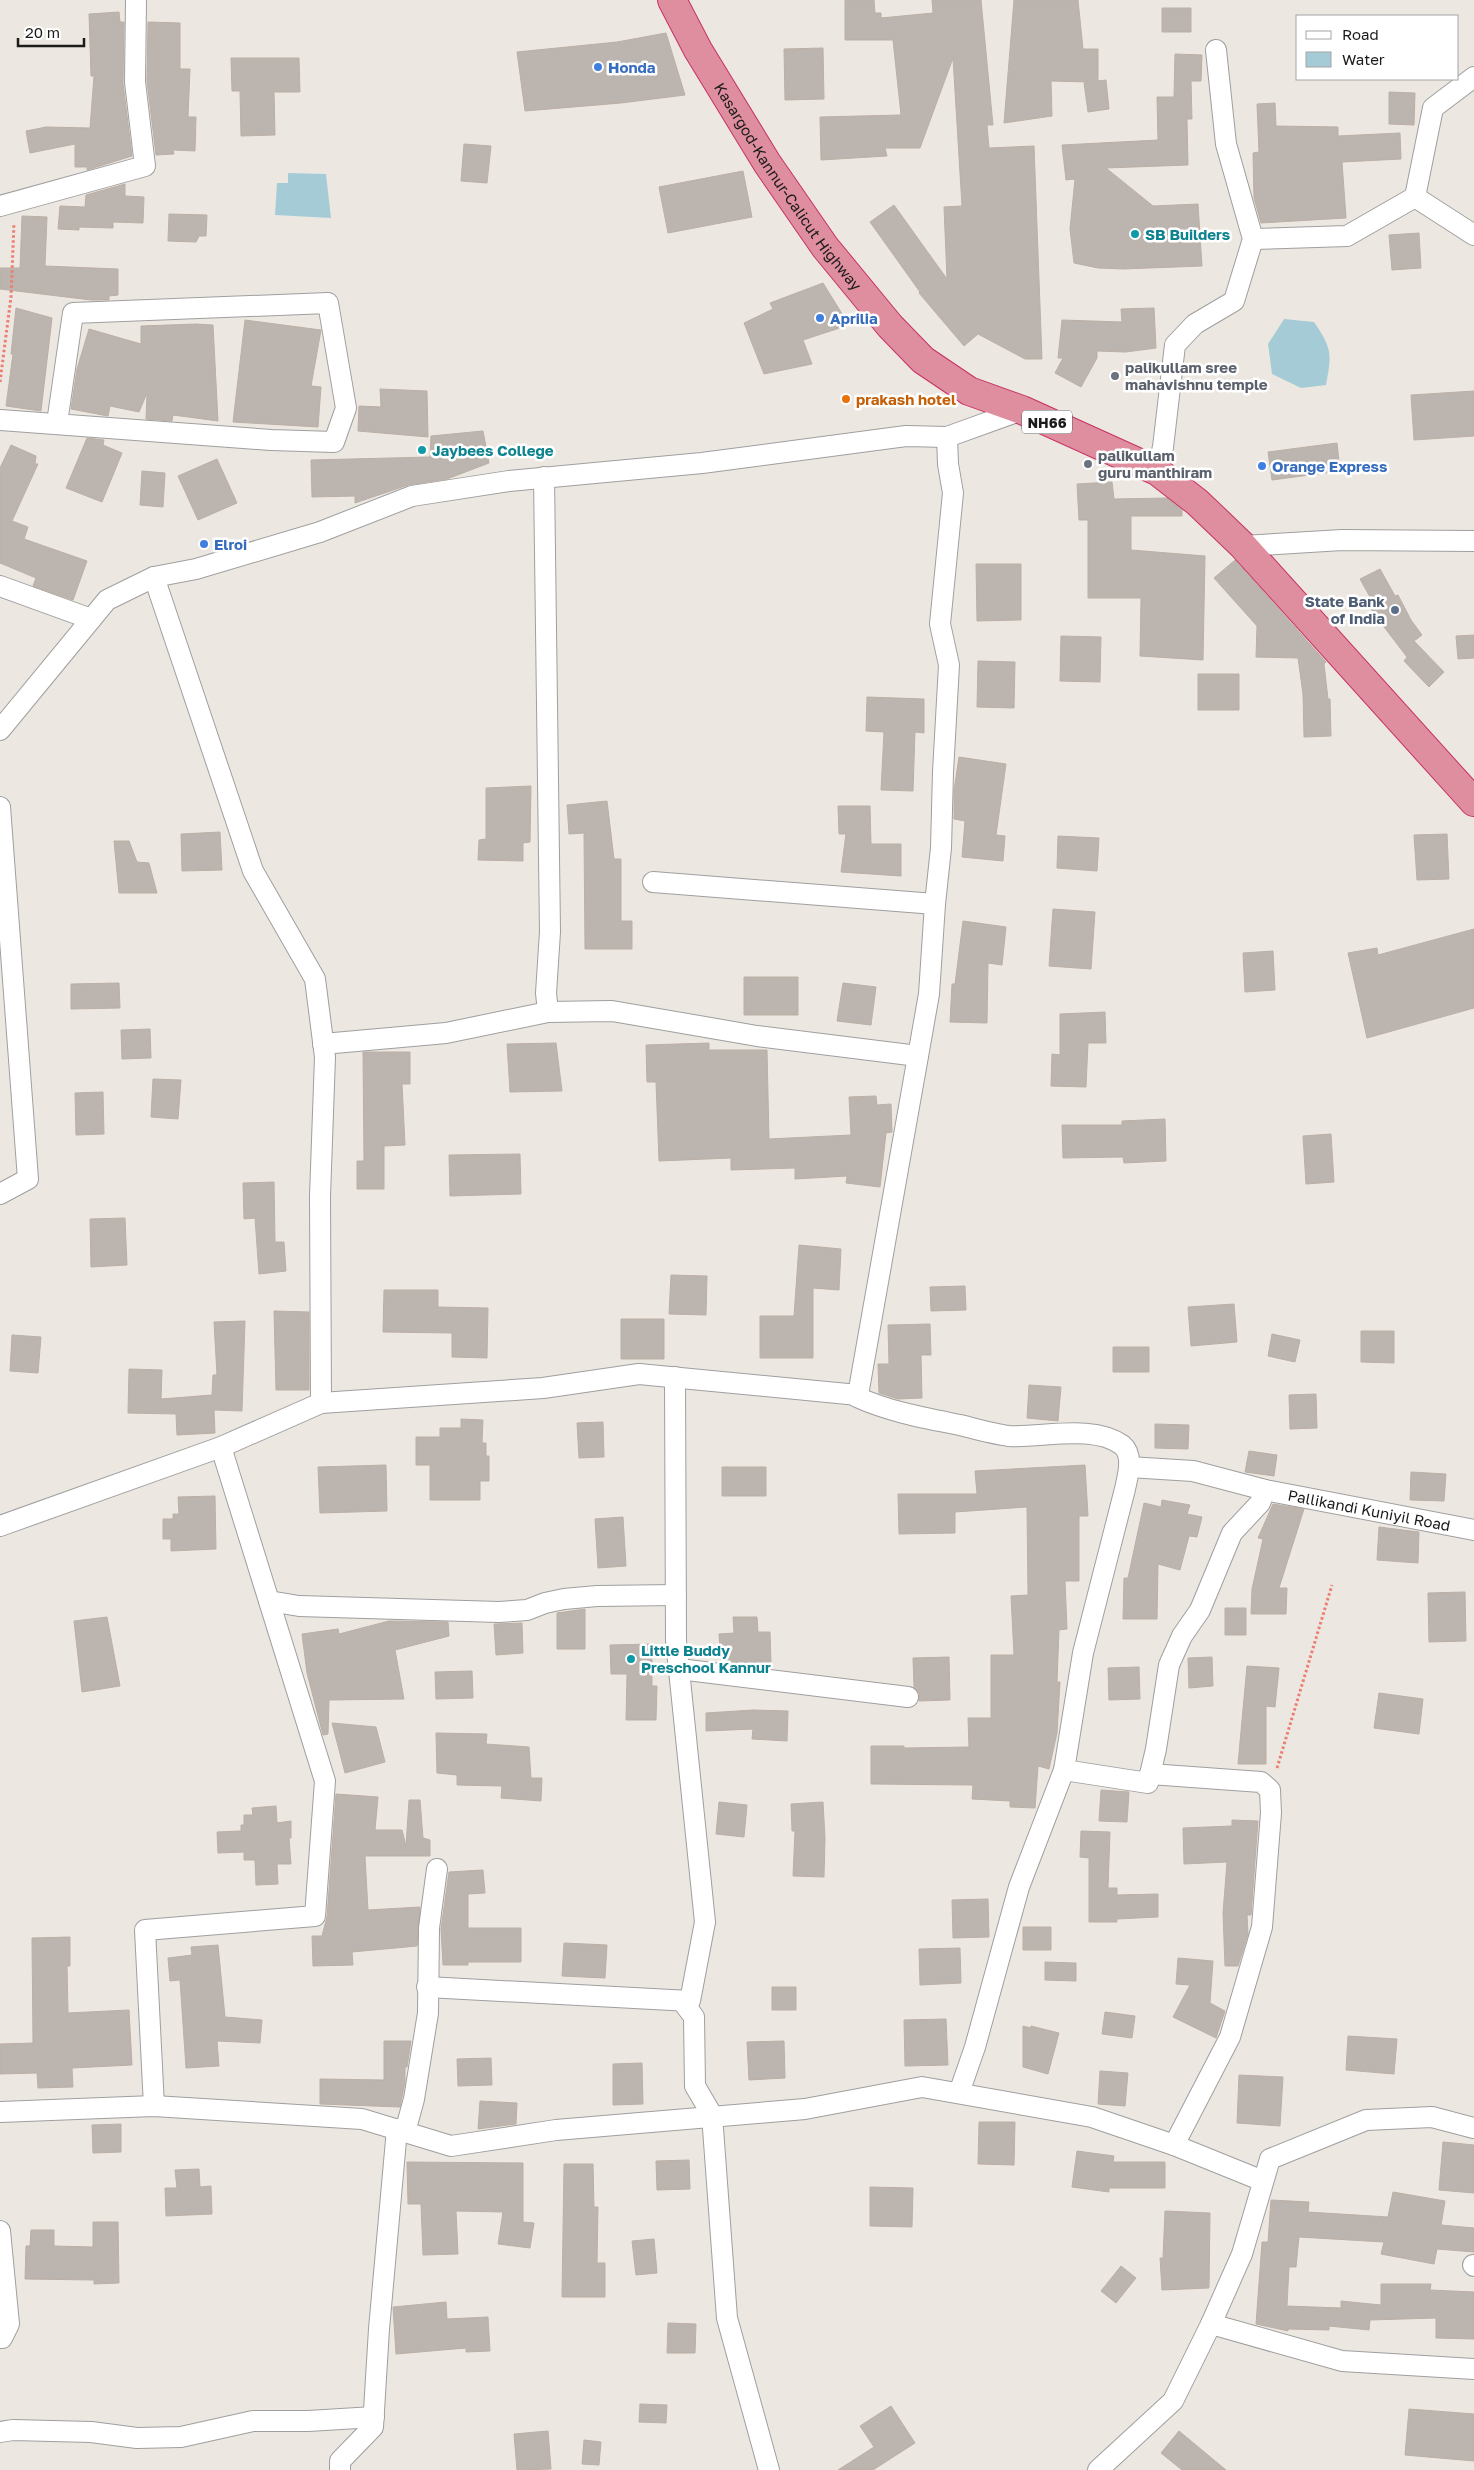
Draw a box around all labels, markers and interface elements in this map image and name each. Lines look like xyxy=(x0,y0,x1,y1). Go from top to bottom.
scale bar xyxy=(18,15,84,47)
legend xyxy=(1296,15,1459,80)
text: 20 m xyxy=(25,23,60,41)
text: Road xyxy=(1342,25,1379,43)
text: Water xyxy=(1342,50,1385,68)
place label: Honda xyxy=(608,58,656,76)
marker: Honda xyxy=(592,61,604,73)
street label: Kasargod-Kannur-Calicut Highway xyxy=(711,79,866,294)
place label: SB Builders xyxy=(1145,225,1230,243)
marker: SB Builders xyxy=(1129,228,1141,240)
place label: Aprilia xyxy=(830,309,878,327)
marker: Aprilia xyxy=(814,312,826,324)
place label: palikullam sree mahavishnu temple xyxy=(1125,358,1268,393)
marker: palikullam sree mahavishnu temple xyxy=(1109,370,1121,382)
place label: prakash hotel xyxy=(856,390,956,408)
marker: prakash hotel xyxy=(840,393,852,405)
road number: NH66 xyxy=(1022,411,1072,434)
place label: Jaybees College xyxy=(432,441,554,459)
marker: Jaybees College xyxy=(416,444,428,456)
place label: palikullam guru manthiram xyxy=(1098,446,1212,481)
place label: Orange Express xyxy=(1272,457,1387,475)
marker: palikullam guru manthiram xyxy=(1082,458,1094,470)
marker: Orange Express xyxy=(1256,460,1268,472)
place label: Elroi xyxy=(214,535,247,553)
marker: Elroi xyxy=(198,538,210,550)
place label: State Bank of India xyxy=(1305,592,1385,627)
marker: State Bank of India xyxy=(1389,604,1401,616)
street label: Pallikandi Kuniyil Road xyxy=(1286,1486,1452,1534)
place label: Little Buddy Preschool Kannur xyxy=(641,1641,771,1676)
marker: Little Buddy Preschool Kannur xyxy=(625,1653,637,1665)

